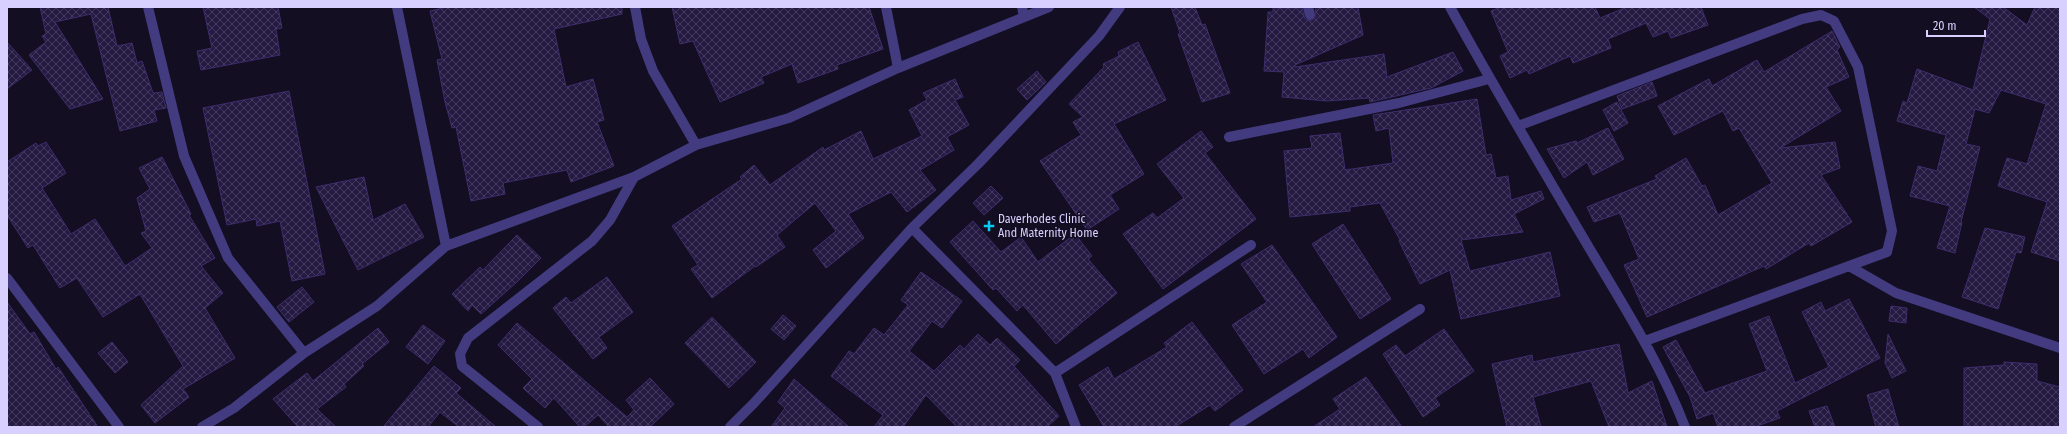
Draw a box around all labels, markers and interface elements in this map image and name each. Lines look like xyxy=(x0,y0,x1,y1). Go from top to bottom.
scale bar xyxy=(1927,12,1985,38)
text: 20 m xyxy=(1933,19,1957,33)
place label: Daverhodes Clinic And Maternity Home xyxy=(998,212,1098,240)
marker: Daverhodes Clinic And Maternity Home xyxy=(983,220,995,232)

